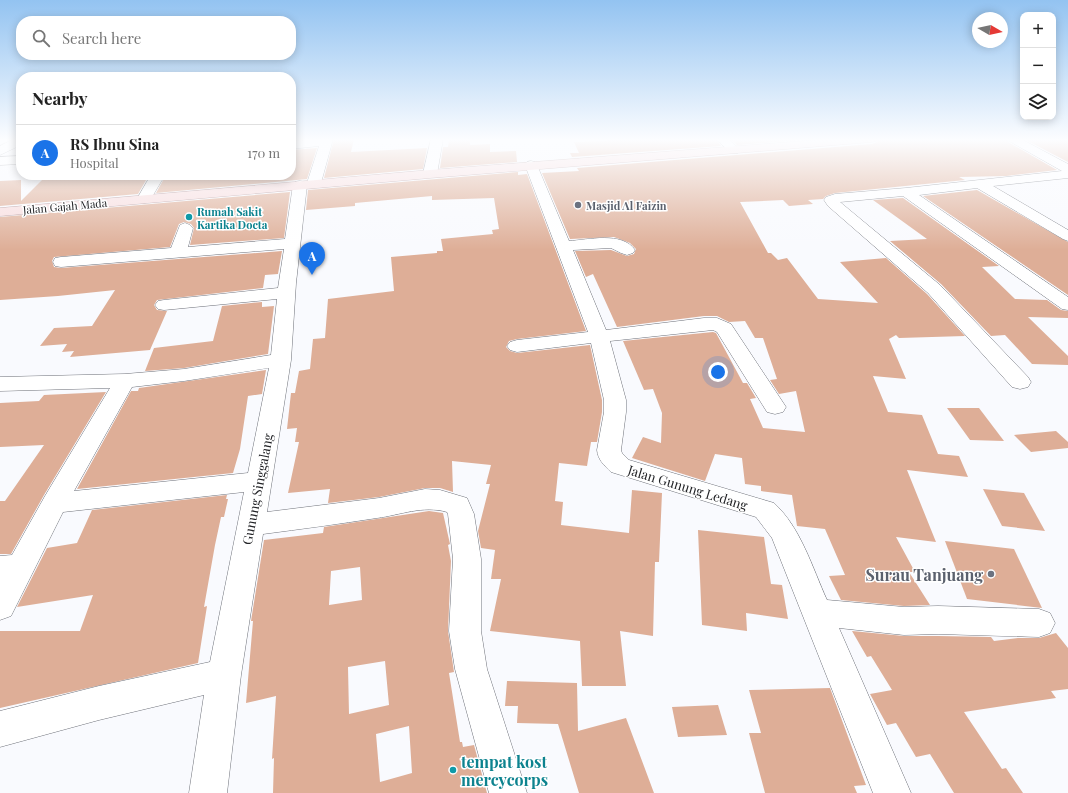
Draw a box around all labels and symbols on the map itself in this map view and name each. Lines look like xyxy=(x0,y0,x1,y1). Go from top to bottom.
north arrow xyxy=(972,12,1008,48)
street label: Jalan Gajah Mada xyxy=(21,195,108,217)
place label: Masjid Al Faizin xyxy=(586,198,667,213)
marker: Masjid Al Faizin xyxy=(573,200,583,210)
place label: Rumah Sakit Kartika Docta xyxy=(197,204,268,232)
marker: Rumah Sakit Kartika Docta xyxy=(184,212,194,222)
pin: A xyxy=(299,242,325,275)
your location xyxy=(708,362,728,382)
street label: Gunung Singgalang xyxy=(238,432,276,546)
street label: Jalan Gunung Ledang xyxy=(625,460,750,513)
place label: Surau Tanjuang xyxy=(865,564,983,585)
marker: Surau Tanjuang xyxy=(986,569,996,579)
place label: tempat kost mercycorps xyxy=(460,751,548,790)
marker: tempat kost mercycorps xyxy=(448,765,458,775)

